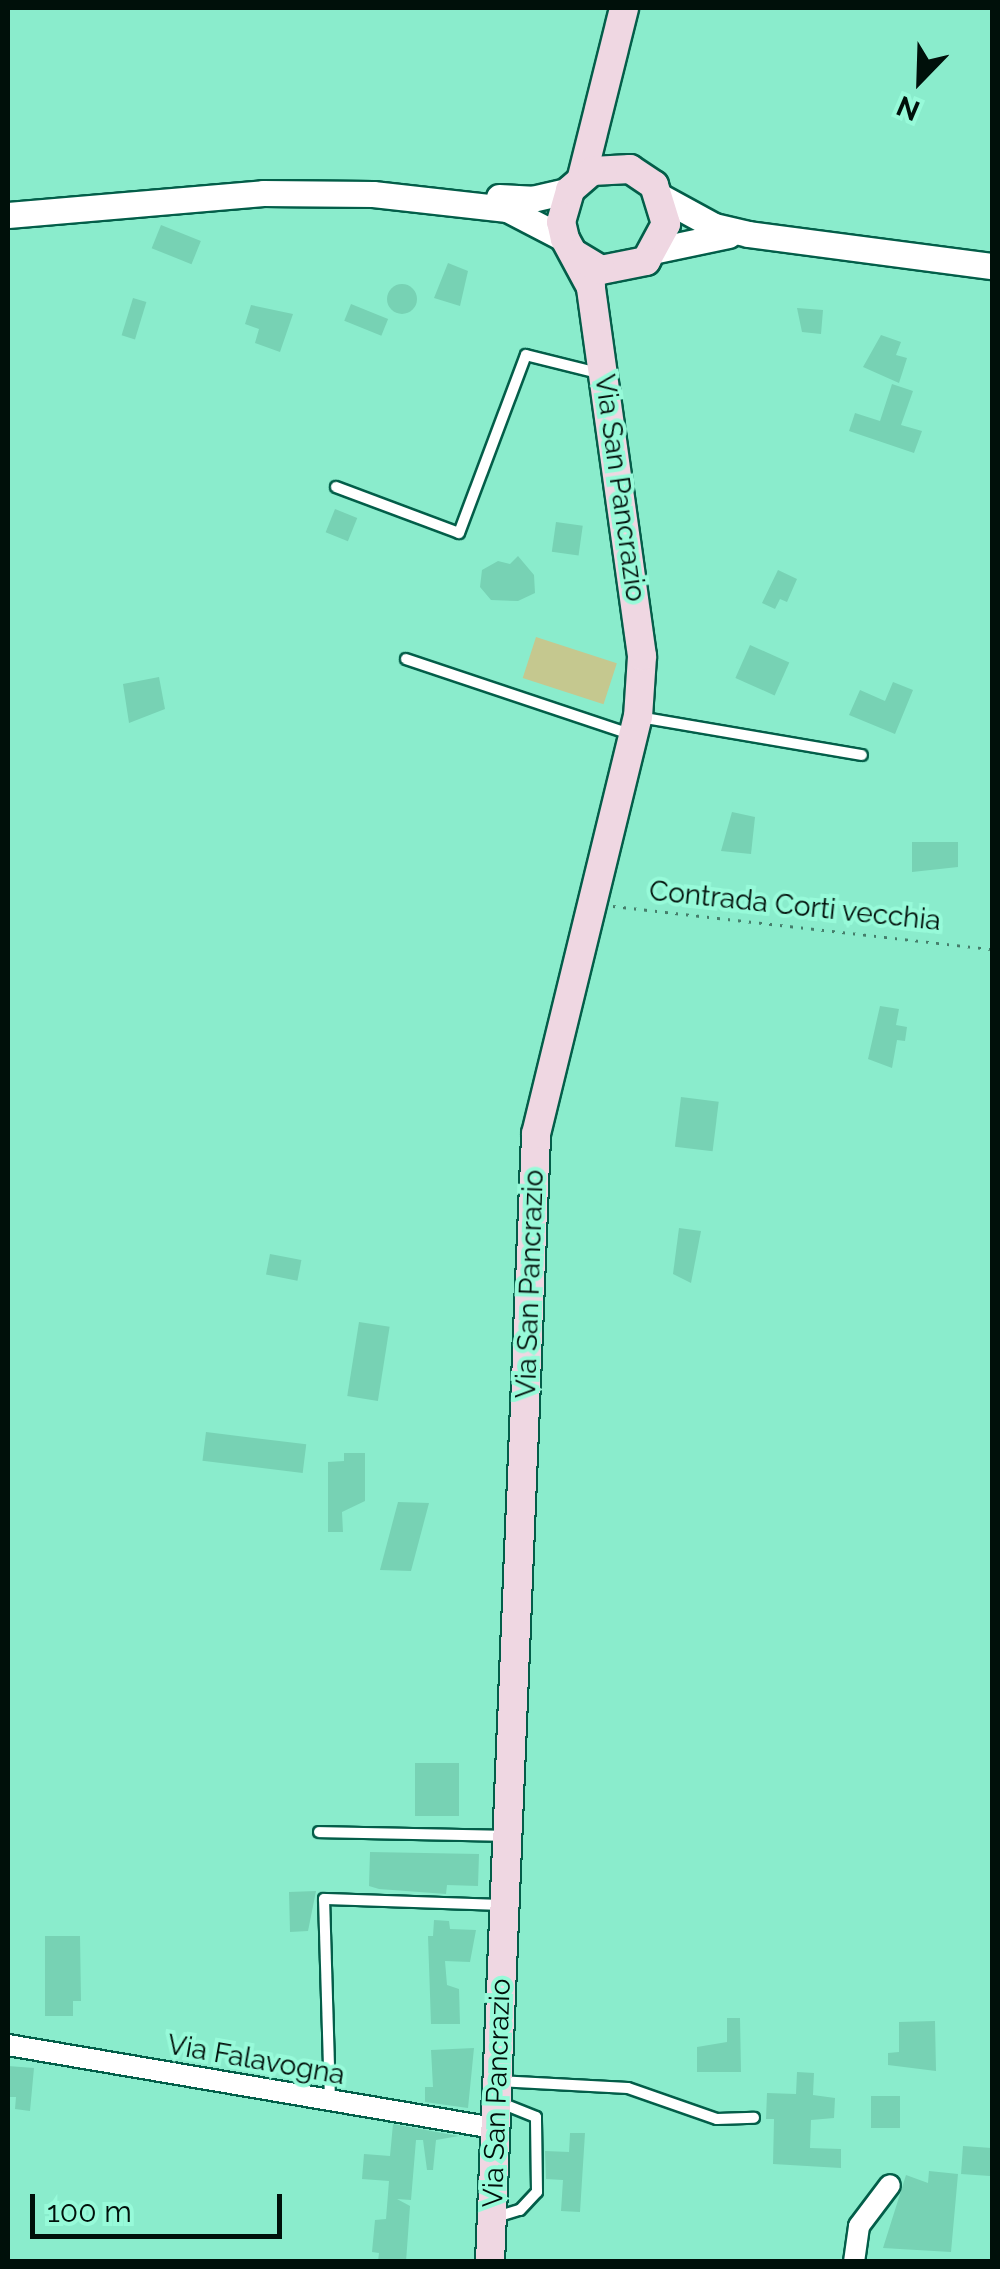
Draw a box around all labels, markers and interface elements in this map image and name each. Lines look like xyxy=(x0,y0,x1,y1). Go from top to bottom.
north arrow xyxy=(870,30,970,130)
text: N xyxy=(892,89,924,127)
street label: Via San Pancrazio xyxy=(587,372,653,604)
street label: Contrada Corti vecchia xyxy=(647,874,943,938)
street label: Via San Pancrazio xyxy=(509,1169,551,1399)
street label: Via San Pancrazio xyxy=(476,1978,518,2208)
street label: Via Falavogna xyxy=(165,2028,347,2092)
scale bar xyxy=(35,2174,288,2236)
text: 100 m xyxy=(47,2194,132,2229)

